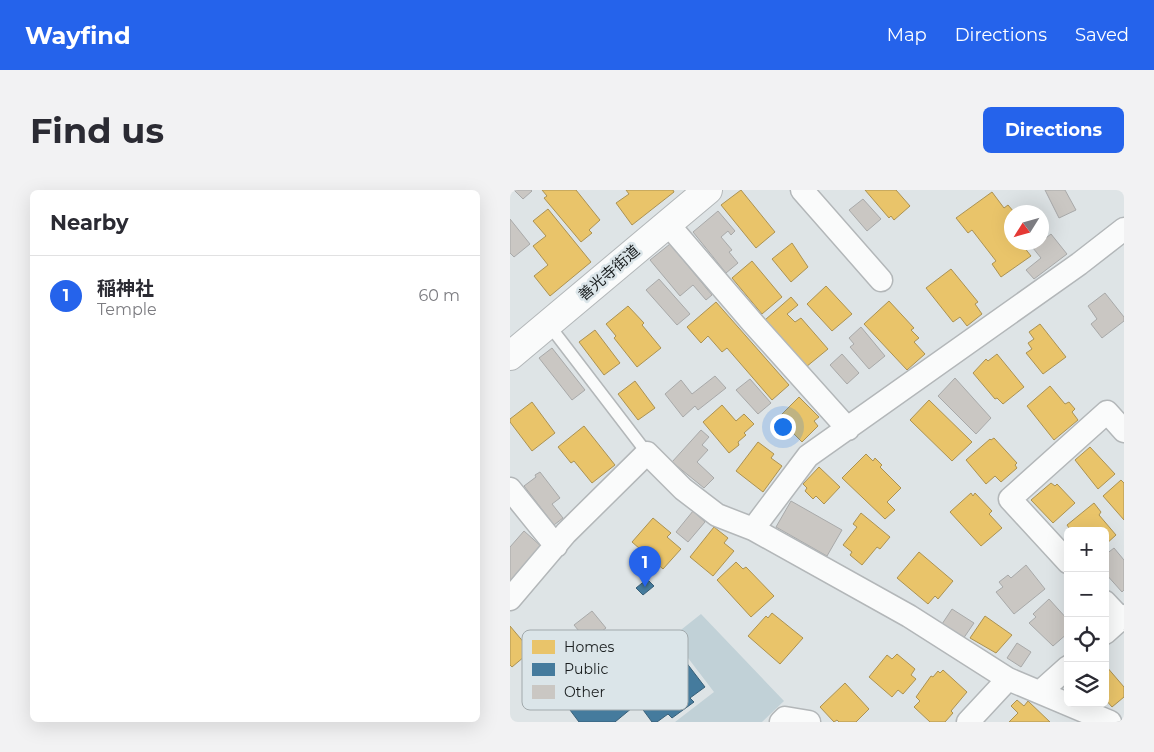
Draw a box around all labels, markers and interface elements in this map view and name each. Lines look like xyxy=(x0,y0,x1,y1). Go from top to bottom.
text: Wayfind xyxy=(25,21,131,50)
text: Map xyxy=(887,24,927,46)
text: Directions xyxy=(955,24,1047,46)
text: Saved xyxy=(1075,24,1129,46)
button: Directions xyxy=(983,107,1124,153)
text: Find us xyxy=(30,109,164,152)
north arrow xyxy=(1004,205,1049,250)
text: Nearby xyxy=(50,210,129,235)
street label: 善光寺街道 xyxy=(574,241,643,304)
text: 稲神社 xyxy=(97,277,154,300)
text: 1 xyxy=(63,286,69,305)
text: 60 m xyxy=(418,286,460,305)
text: Temple xyxy=(97,300,157,319)
your location xyxy=(770,414,796,440)
map controls xyxy=(1064,527,1109,707)
button: + xyxy=(1064,527,1109,572)
pin: 1 xyxy=(629,546,661,587)
button: − xyxy=(1064,572,1109,617)
button: locate xyxy=(1064,617,1109,662)
legend xyxy=(522,630,688,710)
text: Homes xyxy=(564,638,614,656)
text: Public xyxy=(564,660,608,678)
button: layers xyxy=(1064,662,1109,707)
text: Other xyxy=(564,683,605,701)

